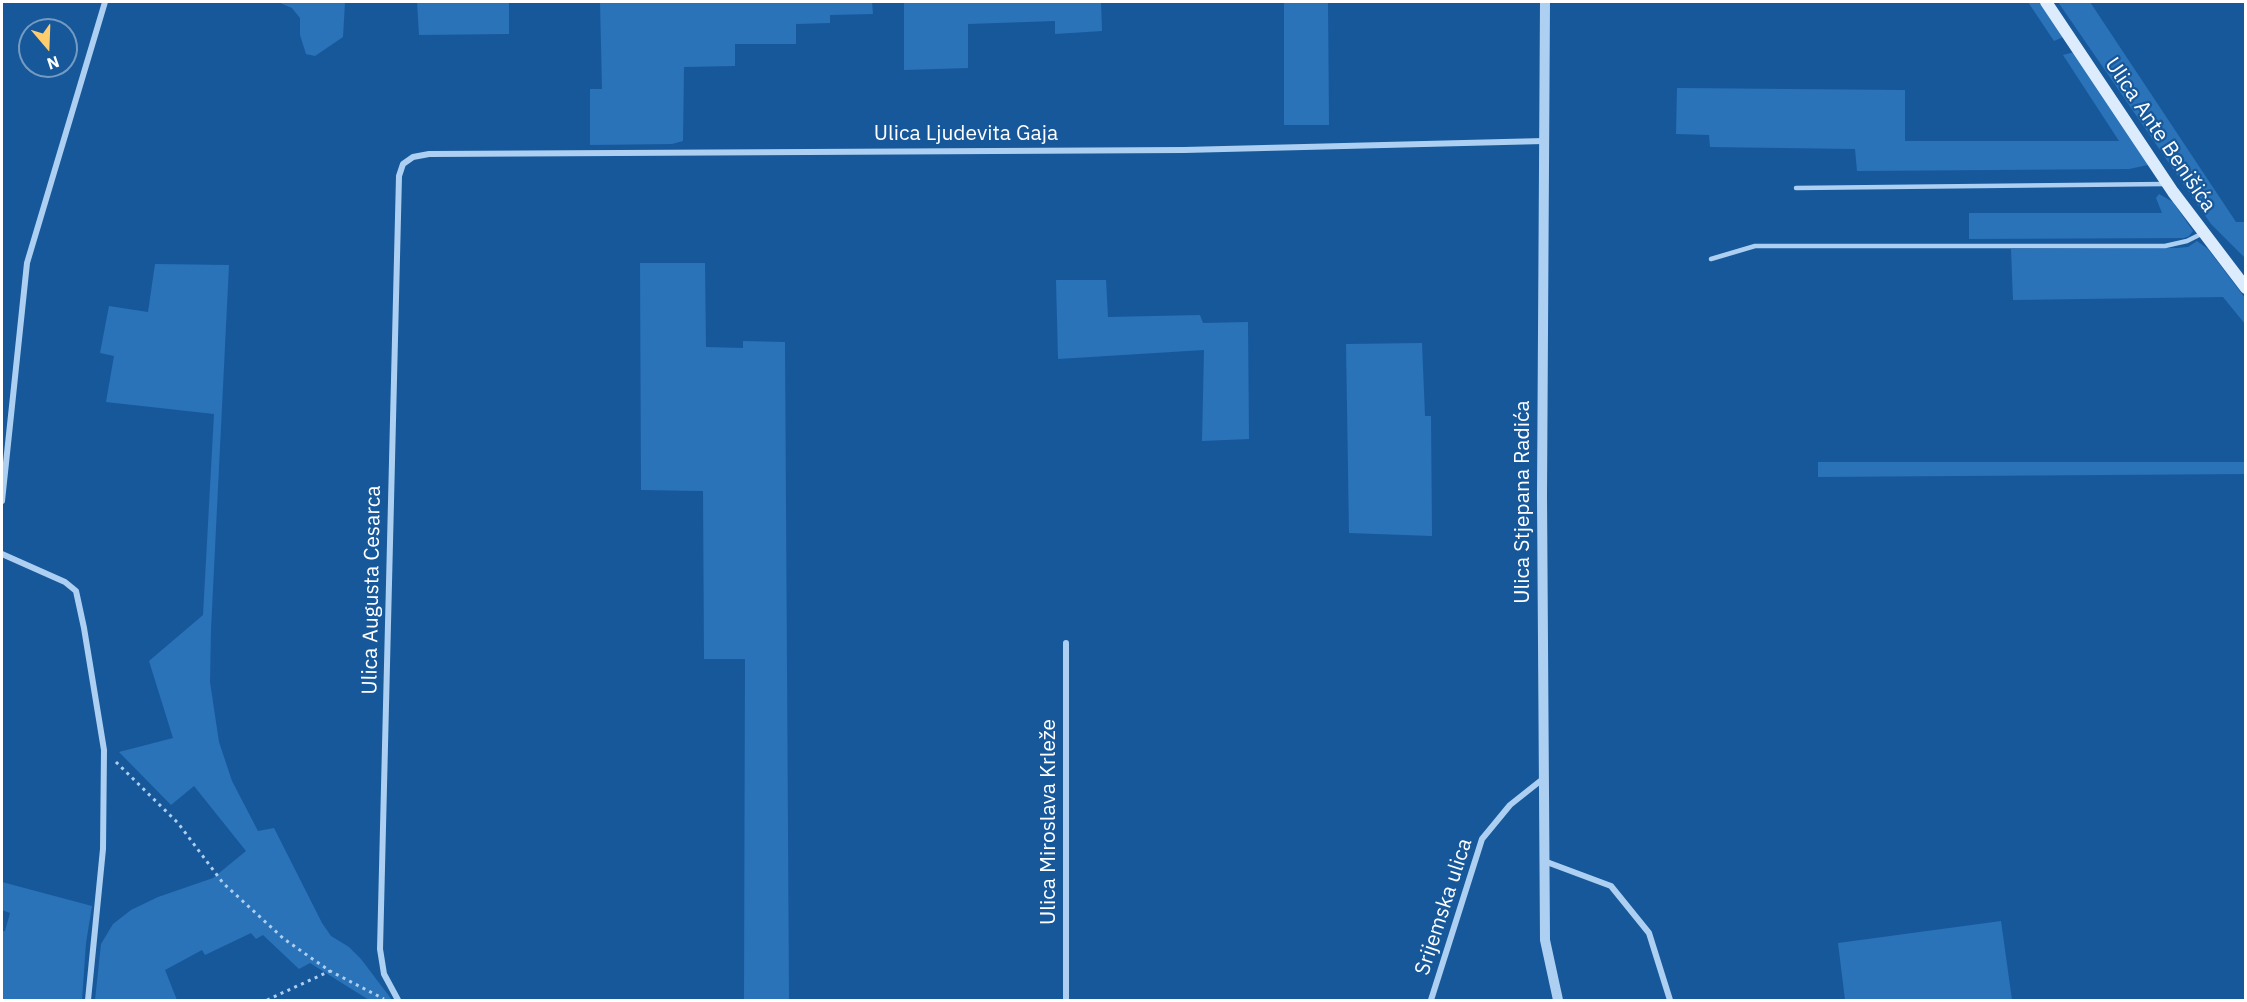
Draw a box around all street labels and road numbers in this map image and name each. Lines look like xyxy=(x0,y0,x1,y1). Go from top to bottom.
street label: Ulica Ante Benišića xyxy=(2099,53,2221,217)
street label: Ulica Ljudevita Gaja xyxy=(874,121,1058,147)
street label: Ulica Stjepana Radića xyxy=(1510,400,1536,604)
street label: Ulica Augusta Cesarca xyxy=(358,485,386,695)
street label: Ulica Miroslava Krleže xyxy=(1036,719,1062,925)
street label: Srijemska ulica xyxy=(1410,835,1478,979)

